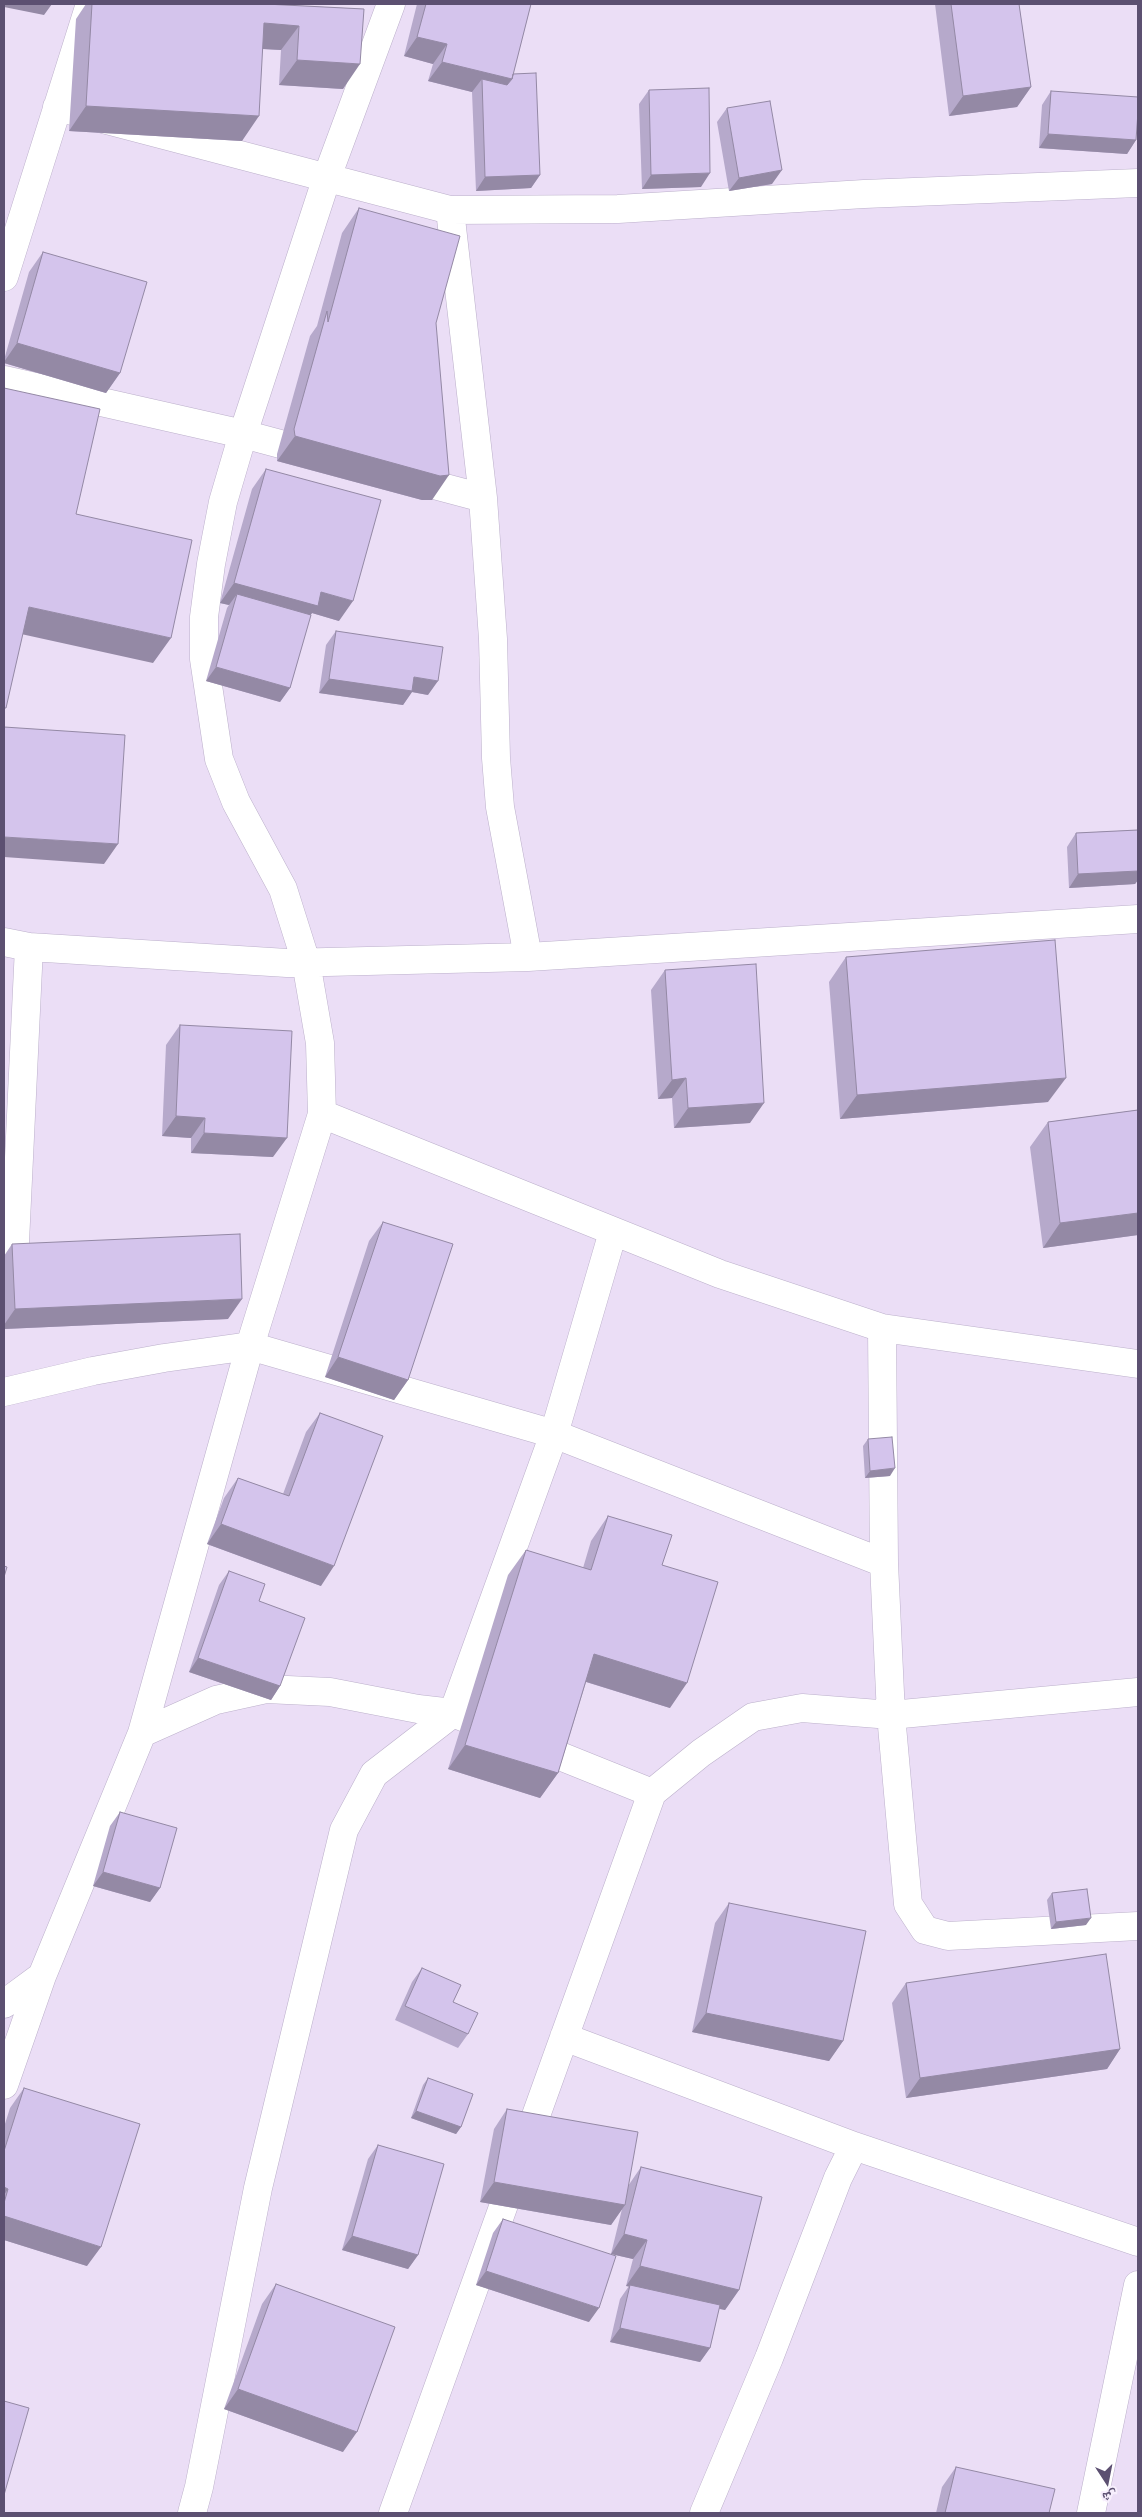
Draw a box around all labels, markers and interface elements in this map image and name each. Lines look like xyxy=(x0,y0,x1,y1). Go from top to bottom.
north arrow xyxy=(1082,2457,1132,2507)
text: ش xyxy=(1101,2486,1119,2508)

